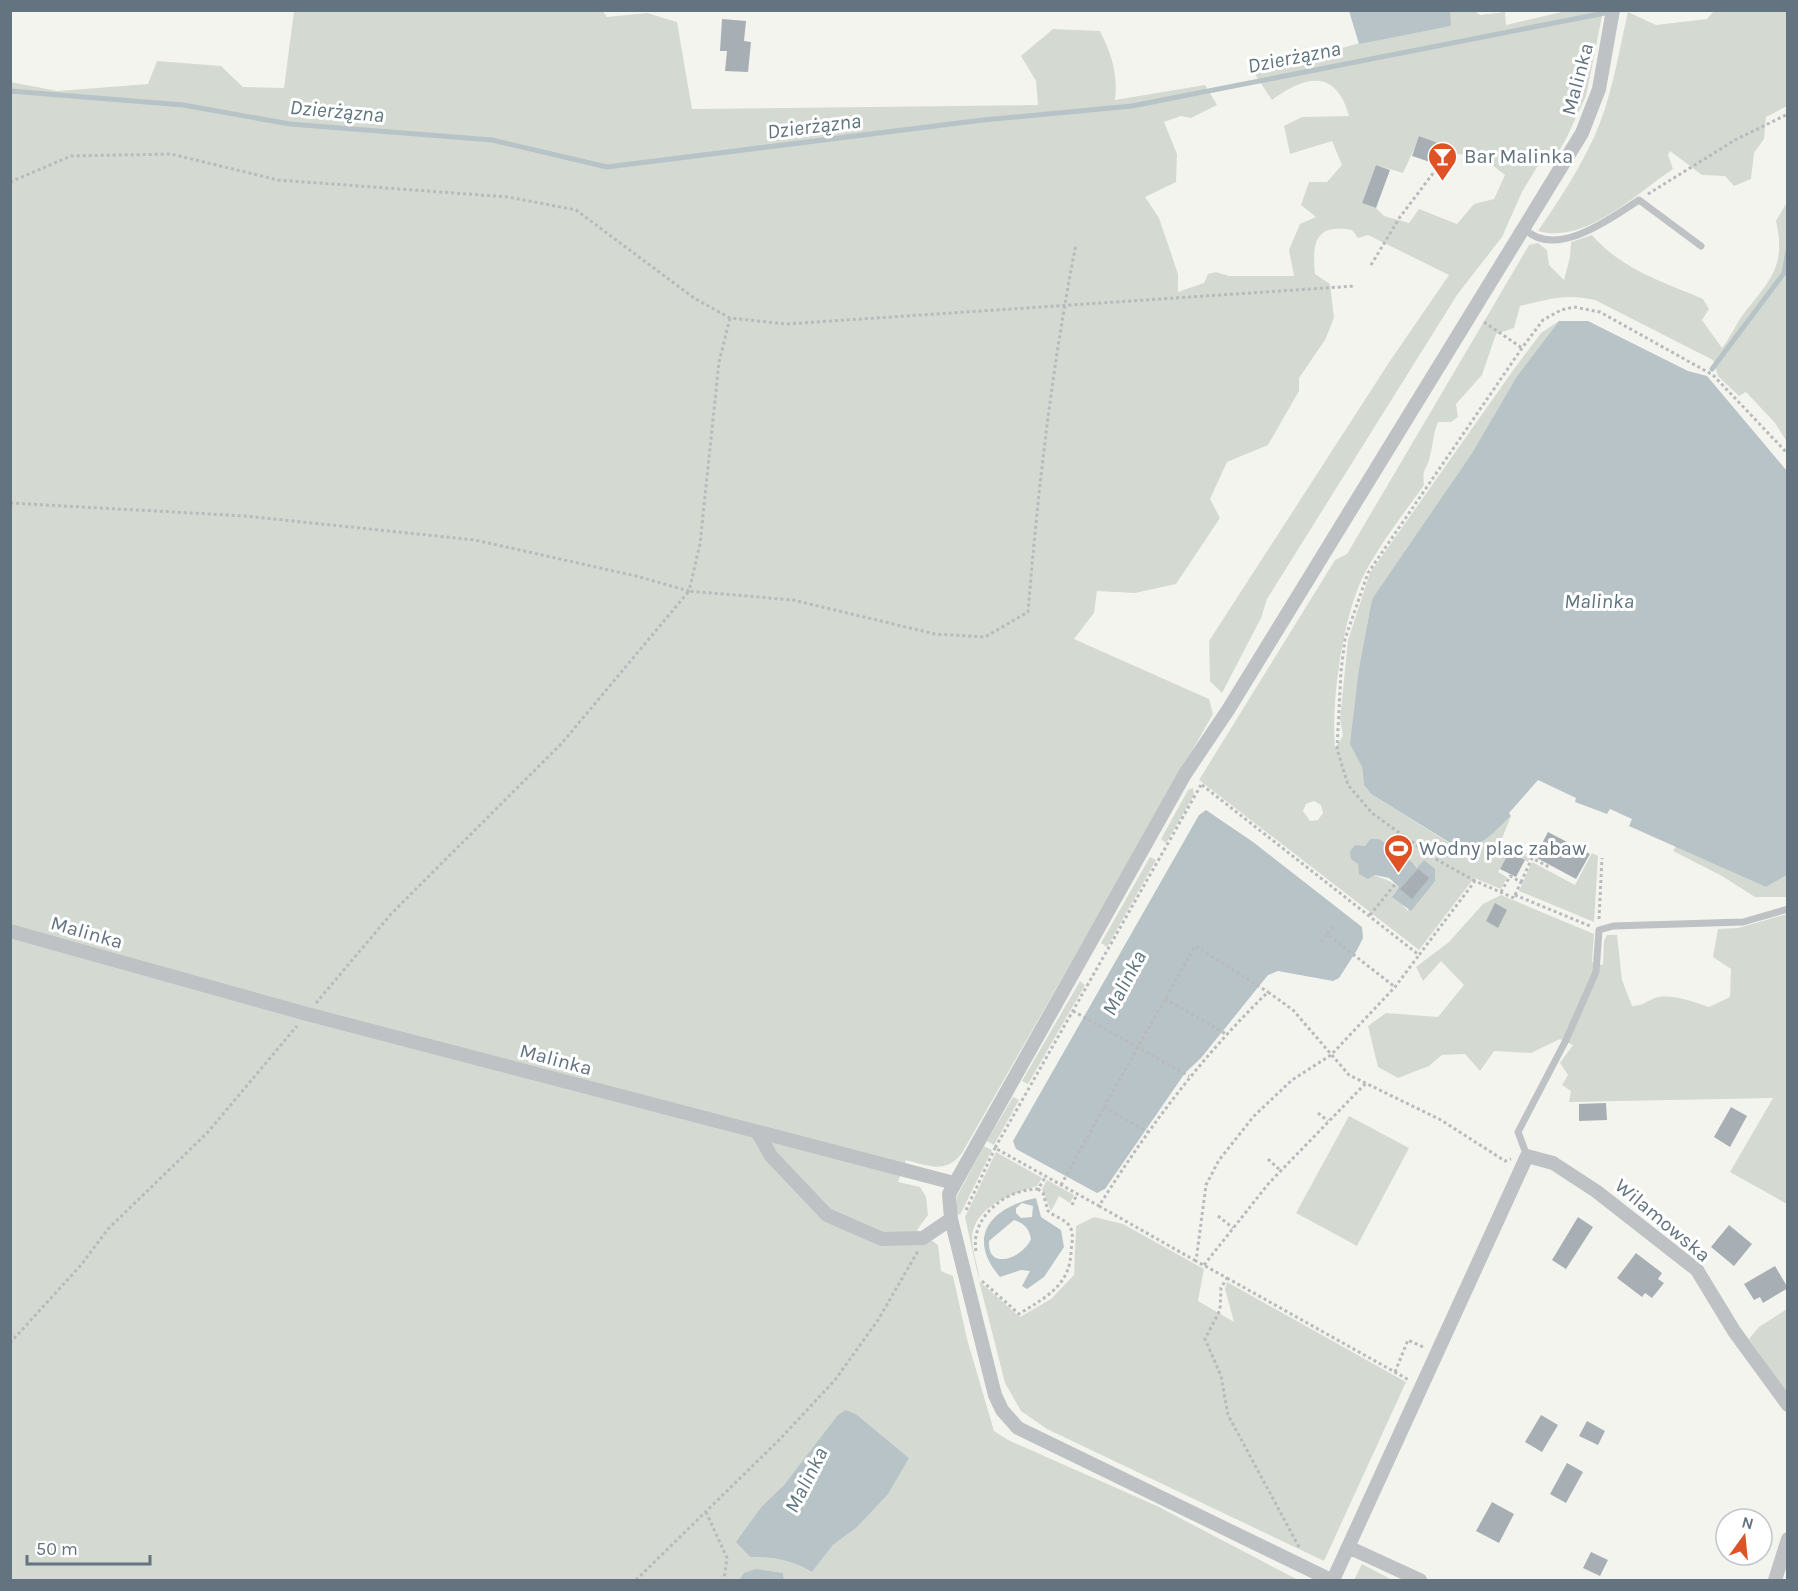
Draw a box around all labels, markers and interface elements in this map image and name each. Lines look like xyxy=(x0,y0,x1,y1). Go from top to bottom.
water label: Dzierżązna xyxy=(1245,36,1343,78)
street label: Malinka xyxy=(1557,40,1598,118)
water label: Dzierżązna xyxy=(289,95,385,127)
water label: Dzierżązna xyxy=(766,108,862,144)
bar icon: Bar Malinka xyxy=(1427,140,1459,182)
place label: Bar Malinka xyxy=(1464,145,1573,168)
water label: Malinka xyxy=(1564,589,1634,613)
sports icon: Wodny plac zabaw xyxy=(1382,832,1414,874)
place label: Wodny plac zabaw xyxy=(1419,837,1587,860)
street label: Malinka xyxy=(48,911,126,954)
water label: Malinka xyxy=(1097,946,1151,1020)
street label: Malinka xyxy=(517,1039,595,1080)
street label: Wilamowska xyxy=(1610,1174,1715,1267)
water label: Malinka xyxy=(779,1443,833,1517)
north arrow xyxy=(1714,1507,1774,1567)
text: N xyxy=(1740,1512,1756,1534)
scale bar xyxy=(27,1528,150,1566)
text: 50 m xyxy=(36,1538,78,1560)

